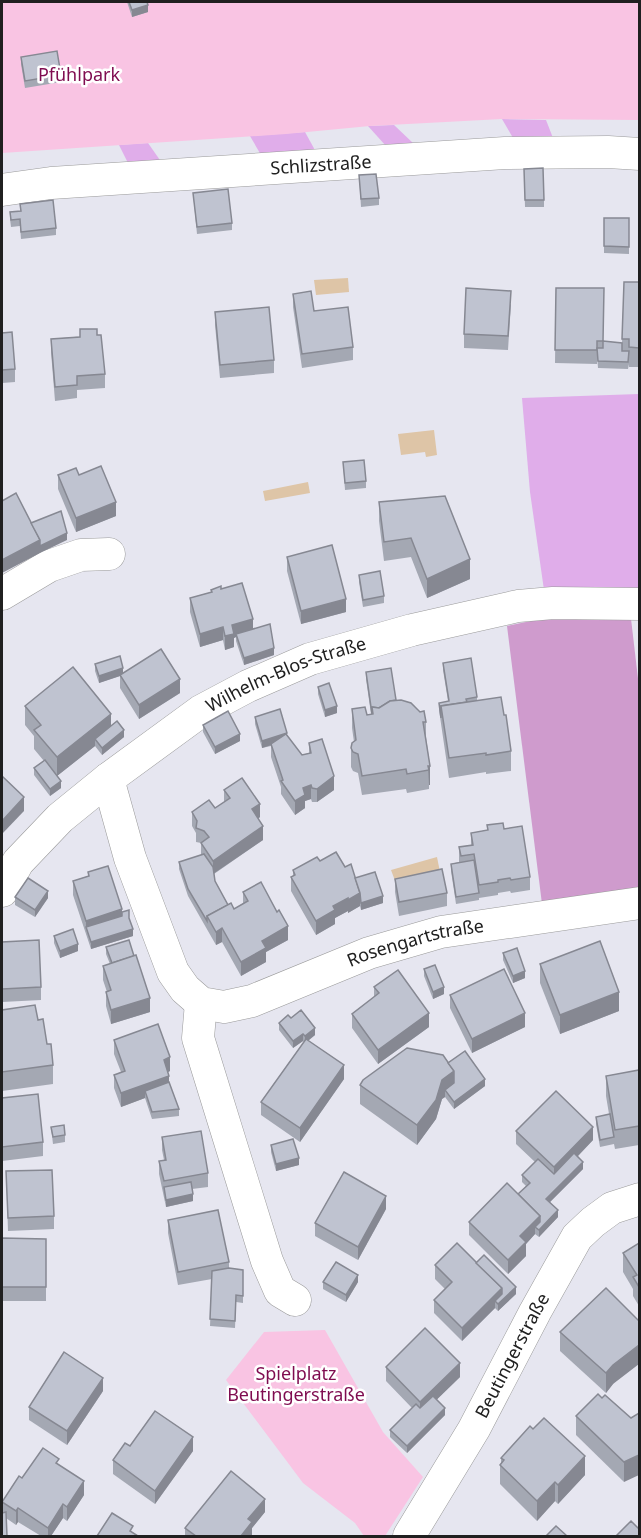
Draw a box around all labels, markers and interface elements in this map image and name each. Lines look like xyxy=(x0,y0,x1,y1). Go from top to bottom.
park label: Pfühlpark xyxy=(38,62,120,86)
street label: Schlizstraße xyxy=(270,149,372,179)
street label: Wilhelm-Blos-Straße xyxy=(201,631,369,717)
street label: Rosengartstraße xyxy=(343,913,485,972)
street label: Beutingerstraße xyxy=(469,1288,554,1422)
park label: Spielplatz Beutingerstraße xyxy=(227,1361,365,1406)

